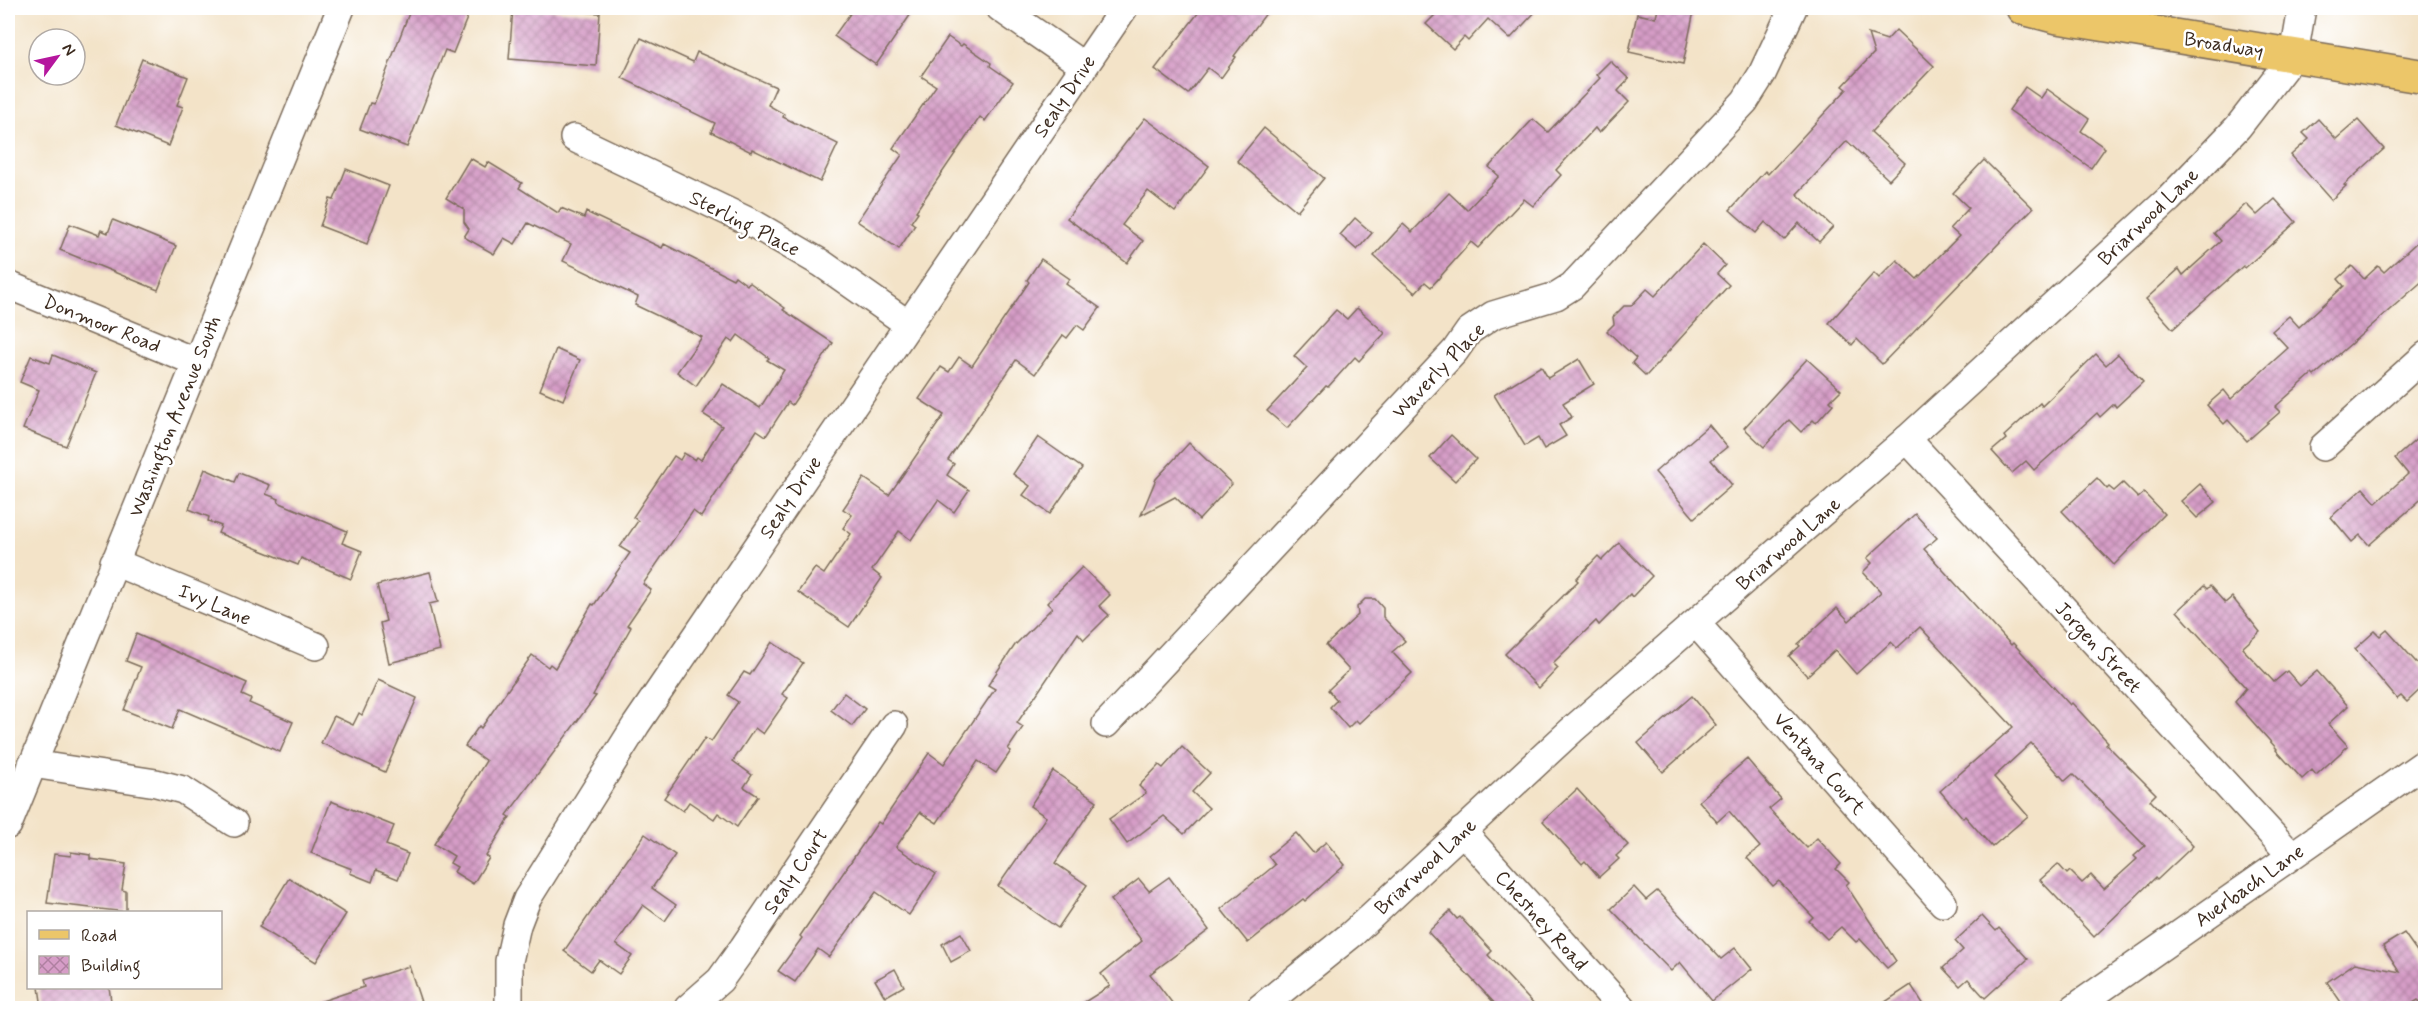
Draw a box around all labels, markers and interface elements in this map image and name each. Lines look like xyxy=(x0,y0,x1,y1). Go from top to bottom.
street label: Broadway xyxy=(2182,26,2265,65)
north arrow xyxy=(27,27,87,87)
text: N xyxy=(57,39,80,60)
street label: Sealy Drive xyxy=(1028,50,1103,143)
street label: Briarwood Lane xyxy=(2093,162,2205,272)
street label: Sterling Place xyxy=(683,185,804,266)
street label: Donmoor Road xyxy=(39,289,164,360)
street label: Washington Avenue South xyxy=(123,312,230,522)
street label: Waverly Place xyxy=(1386,317,1492,425)
street label: Sealy Drive xyxy=(754,451,829,544)
street label: Briarwood Lane xyxy=(1731,491,1847,597)
street label: Ivy Lane xyxy=(174,578,255,633)
street label: Jorgen Street xyxy=(2048,596,2147,700)
street label: Ventana Court xyxy=(1767,707,1871,821)
street label: Briarwood Lane xyxy=(1369,813,1483,922)
street label: Sealy Court xyxy=(758,824,835,920)
street label: Auerbach Lane xyxy=(2190,838,2310,934)
street label: Chestney Road xyxy=(1488,865,1593,977)
legend xyxy=(27,911,222,989)
text: Road xyxy=(81,924,117,948)
text: Building xyxy=(81,954,141,980)

